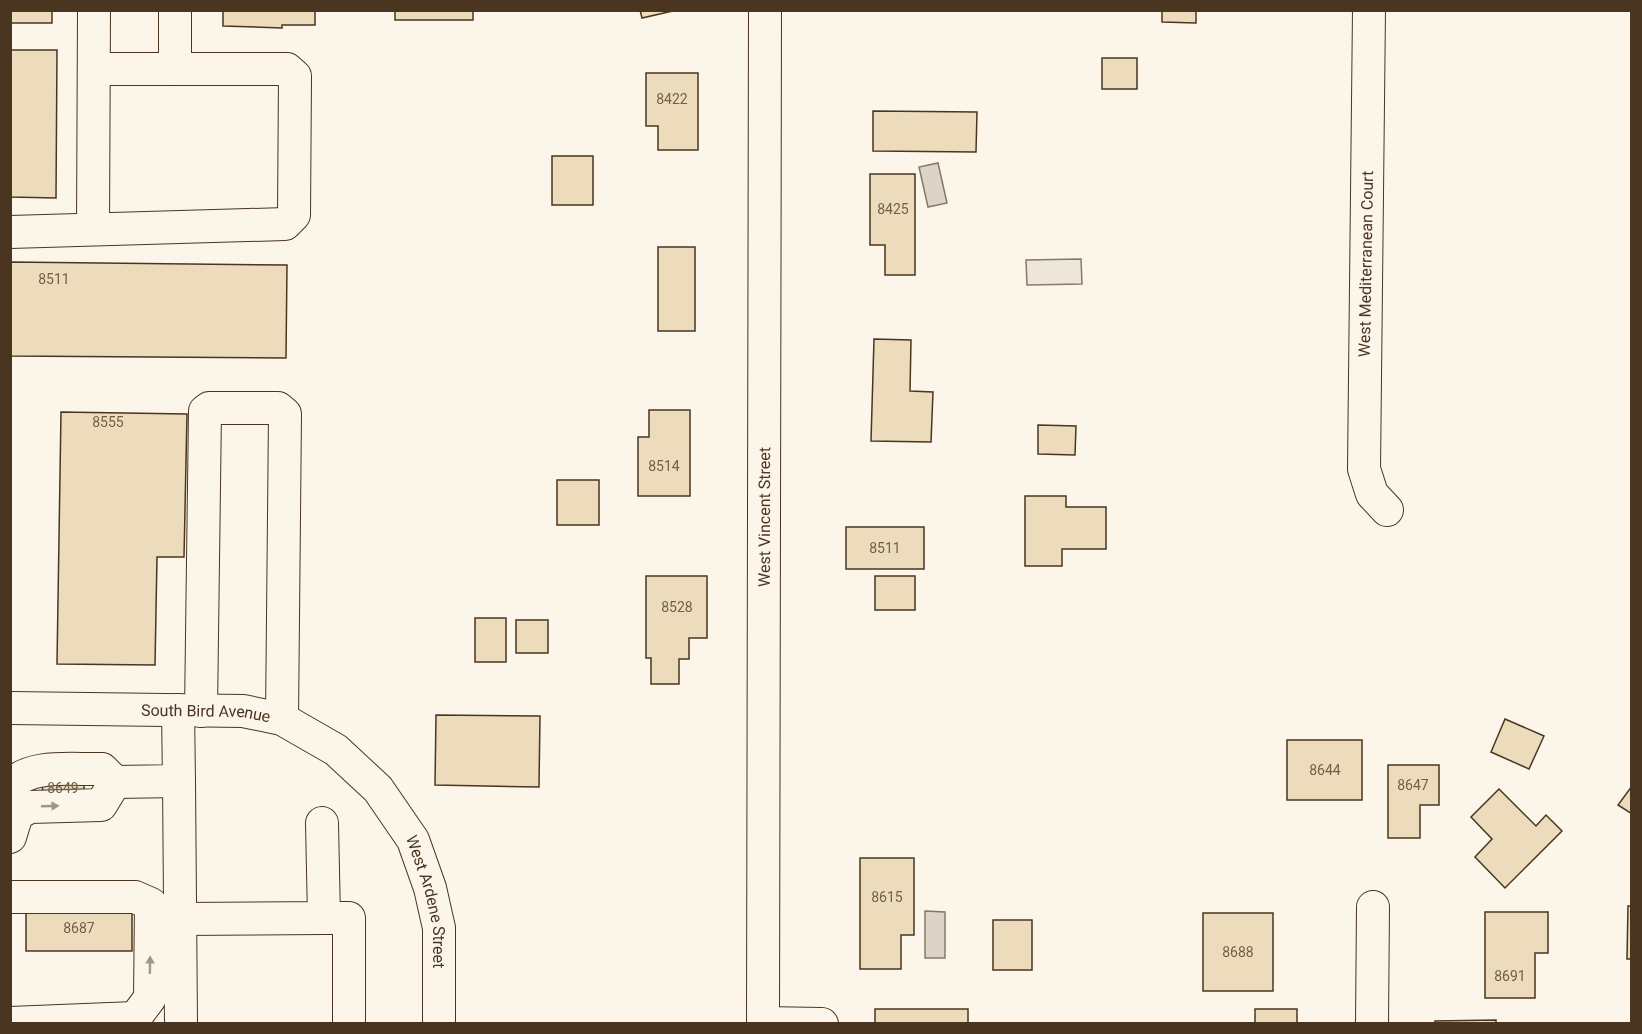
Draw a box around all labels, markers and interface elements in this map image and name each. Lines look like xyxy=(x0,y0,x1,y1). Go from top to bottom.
house number: 8422 xyxy=(656,91,688,107)
street label: West Mediterranean Court xyxy=(1355,171,1377,357)
house number: 8425 xyxy=(877,201,909,217)
house number: 8511 xyxy=(38,271,70,287)
house number: 8555 xyxy=(92,414,124,430)
street label: West Vincent Street xyxy=(754,447,774,587)
house number: 8514 xyxy=(648,458,680,474)
house number: 8511 xyxy=(869,540,901,556)
house number: 8528 xyxy=(661,599,693,615)
street label: South Bird Avenue xyxy=(141,700,272,726)
house number: 8644 xyxy=(1309,762,1341,778)
house number: 8647 xyxy=(1397,777,1429,793)
house number: 8649 xyxy=(47,780,79,796)
one-way arrow xyxy=(40,802,59,811)
street label: West Ardene Street xyxy=(403,832,449,968)
house number: 8615 xyxy=(871,889,903,905)
house number: 8687 xyxy=(63,920,95,936)
house number: 8688 xyxy=(1222,944,1254,960)
one-way arrow xyxy=(145,955,155,974)
house number: 8691 xyxy=(1494,968,1526,984)

